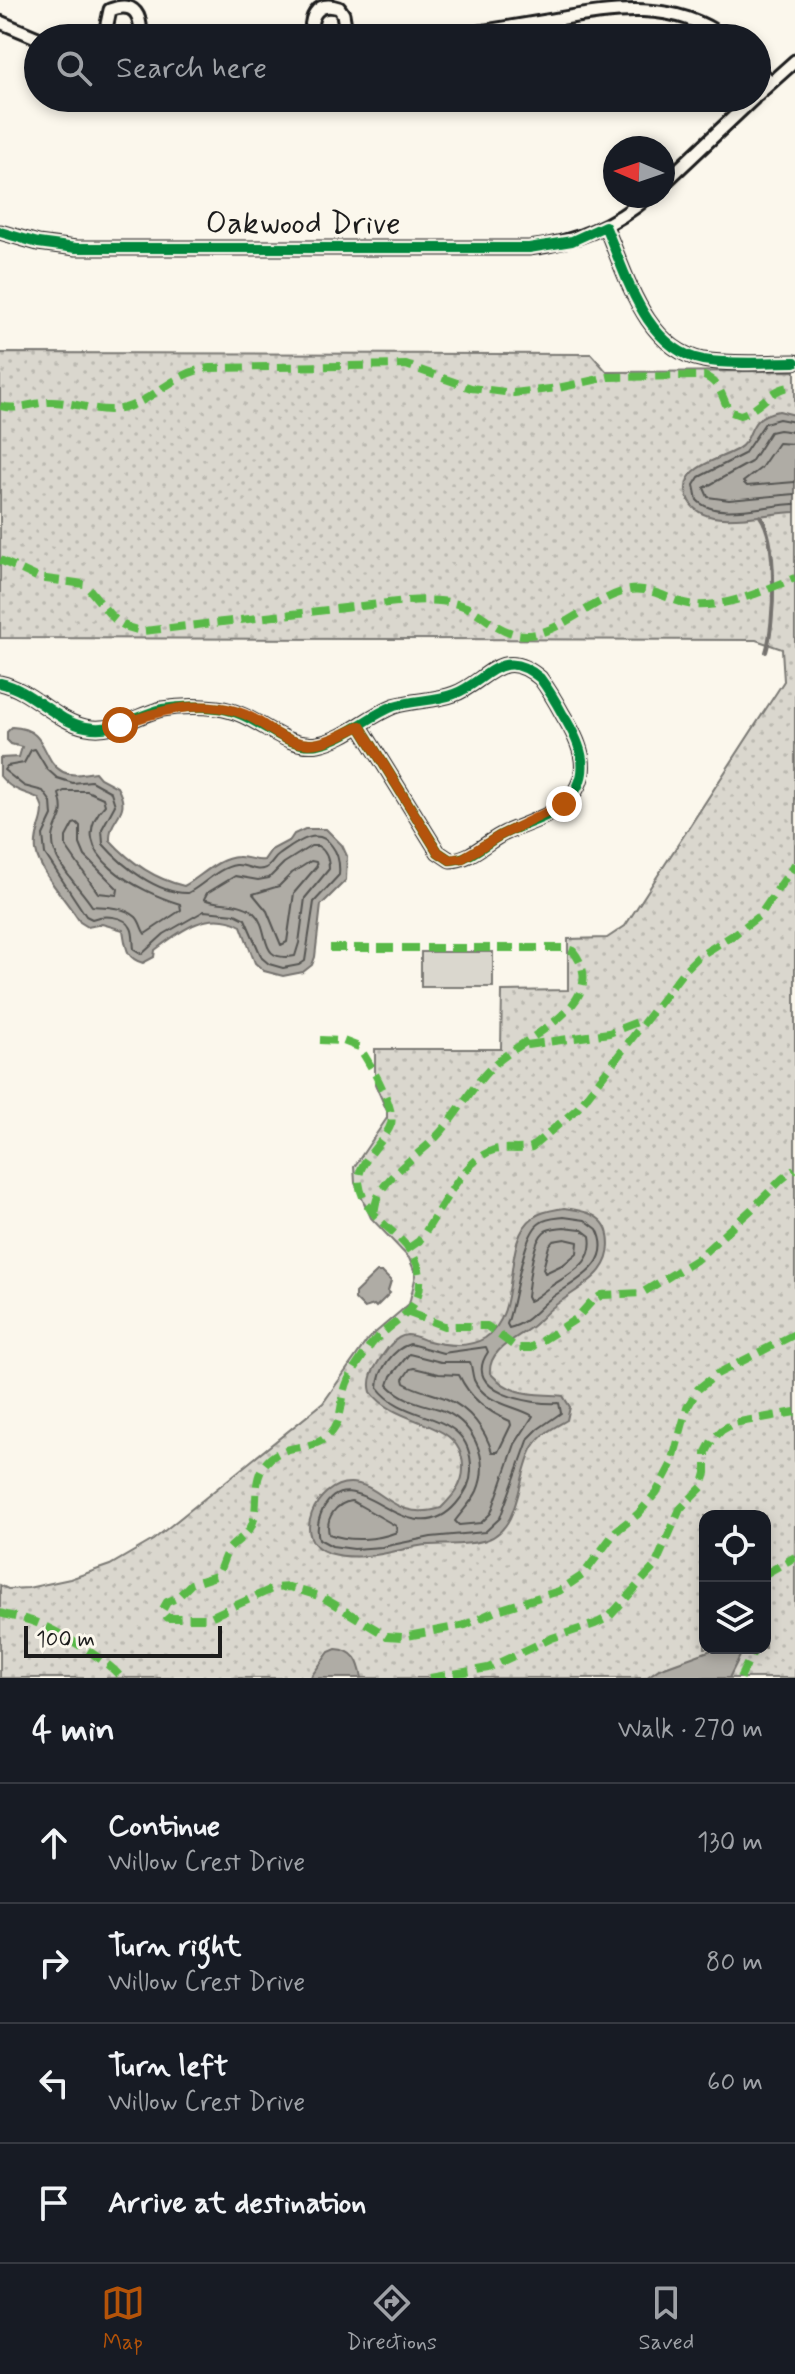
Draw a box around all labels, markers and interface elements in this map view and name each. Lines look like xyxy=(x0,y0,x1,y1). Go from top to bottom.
search box xyxy=(24,24,771,112)
icon: search xyxy=(52,46,96,90)
text: Search here xyxy=(116,49,267,88)
north arrow xyxy=(603,136,675,208)
street label: Oakwood Drive xyxy=(205,203,401,245)
route start xyxy=(102,707,138,743)
route end xyxy=(546,786,582,822)
map controls xyxy=(699,1510,771,1654)
button: locate xyxy=(699,1510,771,1582)
button: layers xyxy=(699,1582,771,1654)
scale bar xyxy=(24,1622,222,1658)
text: 100 m xyxy=(36,1626,95,1654)
text: 4 min xyxy=(32,1708,115,1753)
text: Walk · 270 m xyxy=(618,1713,763,1747)
text: Continue xyxy=(108,1807,220,1846)
icon: ahead xyxy=(32,1821,76,1865)
text: 130 m xyxy=(697,1826,763,1860)
text: Willow Crest Drive xyxy=(108,1846,305,1880)
text: Turn right xyxy=(108,1927,241,1966)
icon: right xyxy=(32,1941,76,1985)
text: 80 m xyxy=(706,1946,763,1980)
text: Willow Crest Drive xyxy=(108,1966,305,2000)
text: Turn left xyxy=(108,2047,228,2086)
icon: left xyxy=(32,2061,76,2105)
text: 60 m xyxy=(707,2066,763,2100)
text: Willow Crest Drive xyxy=(108,2086,305,2120)
icon: arrive xyxy=(32,2181,76,2225)
text: Arrive at destination xyxy=(108,2184,366,2223)
tab: Map xyxy=(101,2281,145,2357)
tab: Directions xyxy=(346,2281,437,2357)
tab: Saved xyxy=(639,2281,694,2357)

